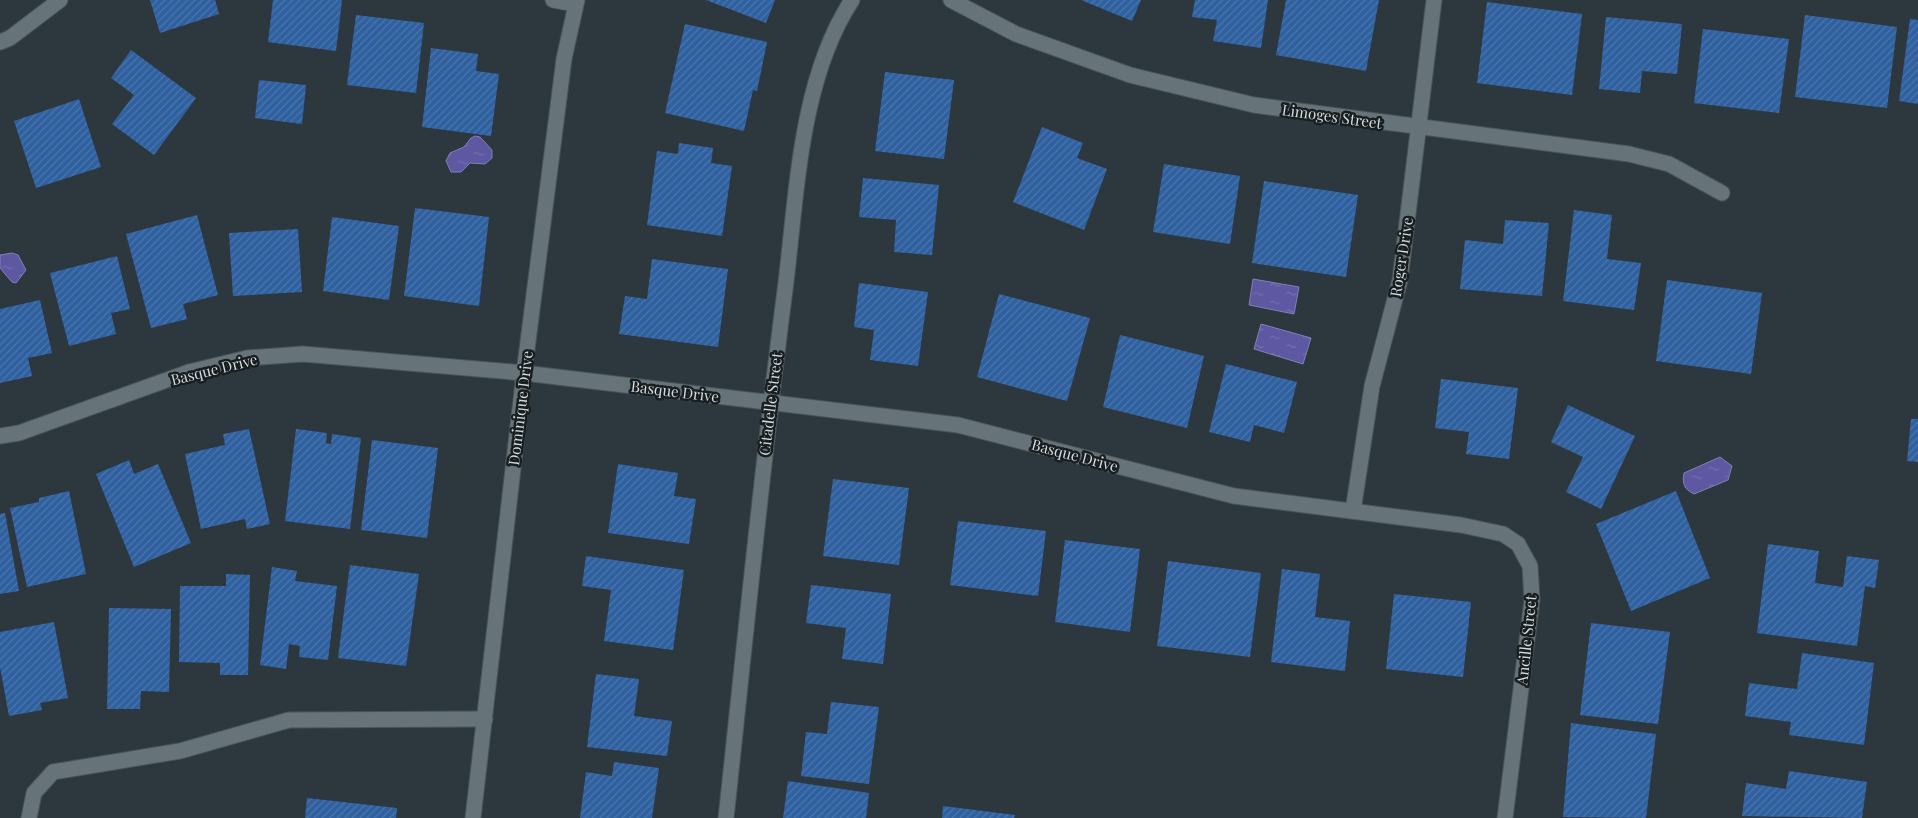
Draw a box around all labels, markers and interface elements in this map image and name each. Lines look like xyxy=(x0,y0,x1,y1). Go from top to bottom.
street label: Limoges Street xyxy=(1281,99,1384,133)
street label: Roger Drive xyxy=(1385,216,1417,298)
street label: Basque Drive xyxy=(169,349,259,389)
street label: Dominique Drive xyxy=(503,350,537,466)
street label: Citadelle Street xyxy=(754,351,786,457)
street label: Basque Drive xyxy=(630,376,720,406)
street label: Basque Drive xyxy=(1030,434,1120,476)
street label: Ancille Street xyxy=(1511,593,1541,687)

